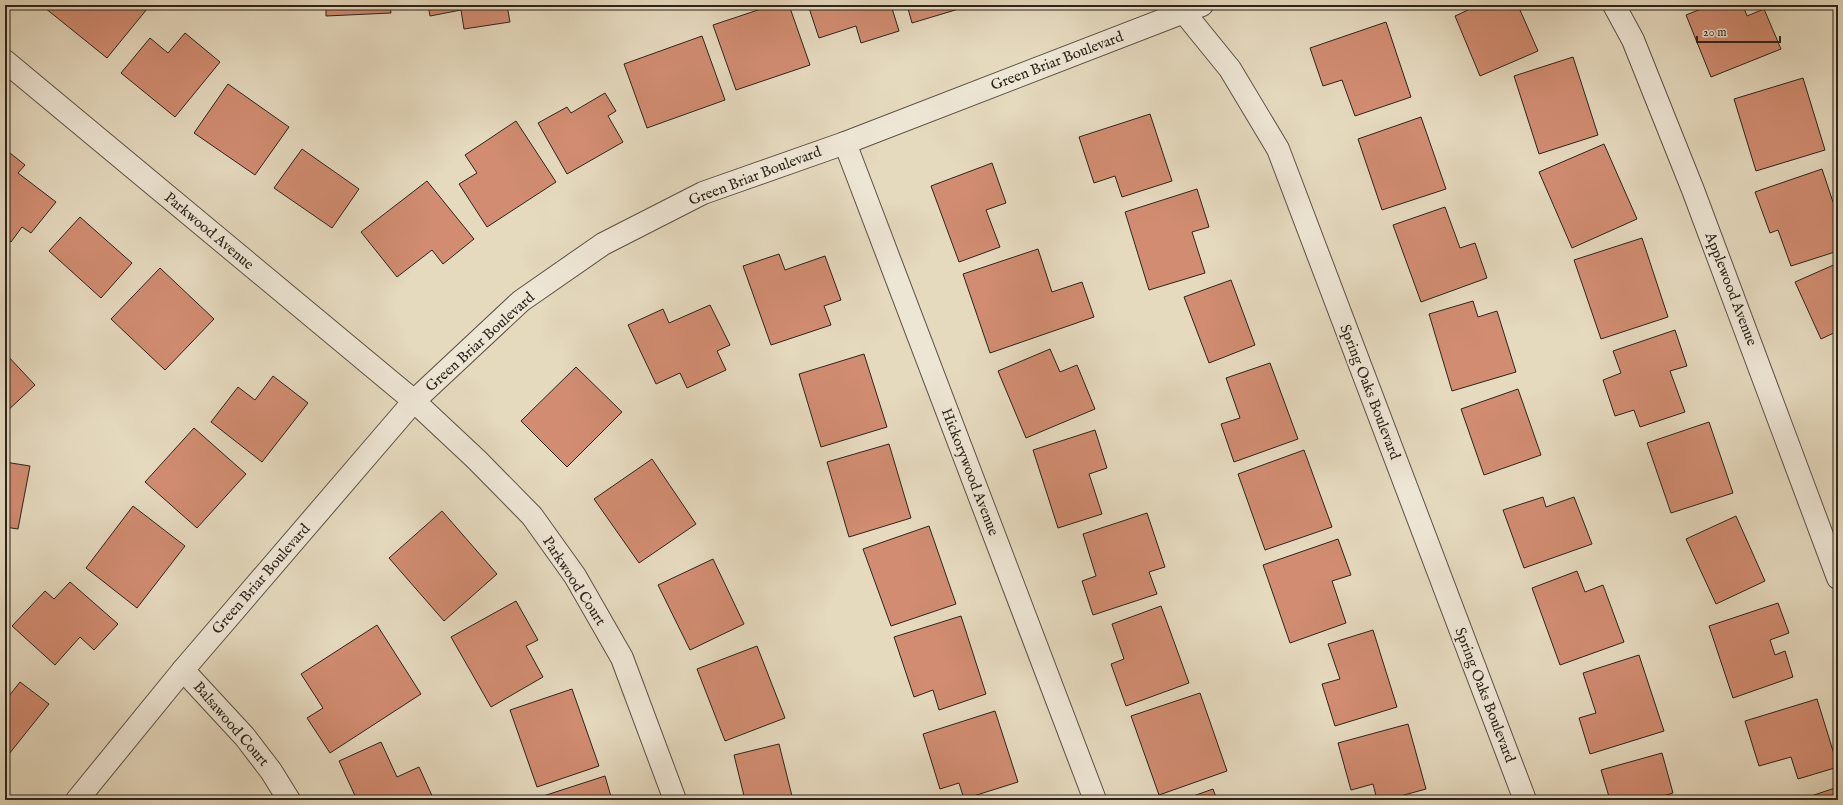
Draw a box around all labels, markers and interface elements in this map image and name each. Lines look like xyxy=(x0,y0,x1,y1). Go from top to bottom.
scale bar xyxy=(1697,18,1780,44)
text: 20 m xyxy=(1703,25,1726,40)
street label: Green Briar Boulevard xyxy=(988,27,1127,95)
street label: Green Briar Boulevard xyxy=(686,142,825,210)
street label: Parkwood Avenue xyxy=(160,188,258,274)
street label: Applewood Avenue xyxy=(1700,229,1761,349)
street label: Green Briar Boulevard xyxy=(421,287,539,396)
street label: Spring Oaks Boulevard xyxy=(1335,322,1405,463)
street label: Hickorywood Avenue xyxy=(937,406,1003,539)
street label: Green Briar Boulevard xyxy=(208,519,315,638)
street label: Parkwood Court xyxy=(538,533,610,629)
street label: Spring Oaks Boulevard xyxy=(1450,625,1520,766)
street label: Balsawood Court xyxy=(189,678,273,770)

